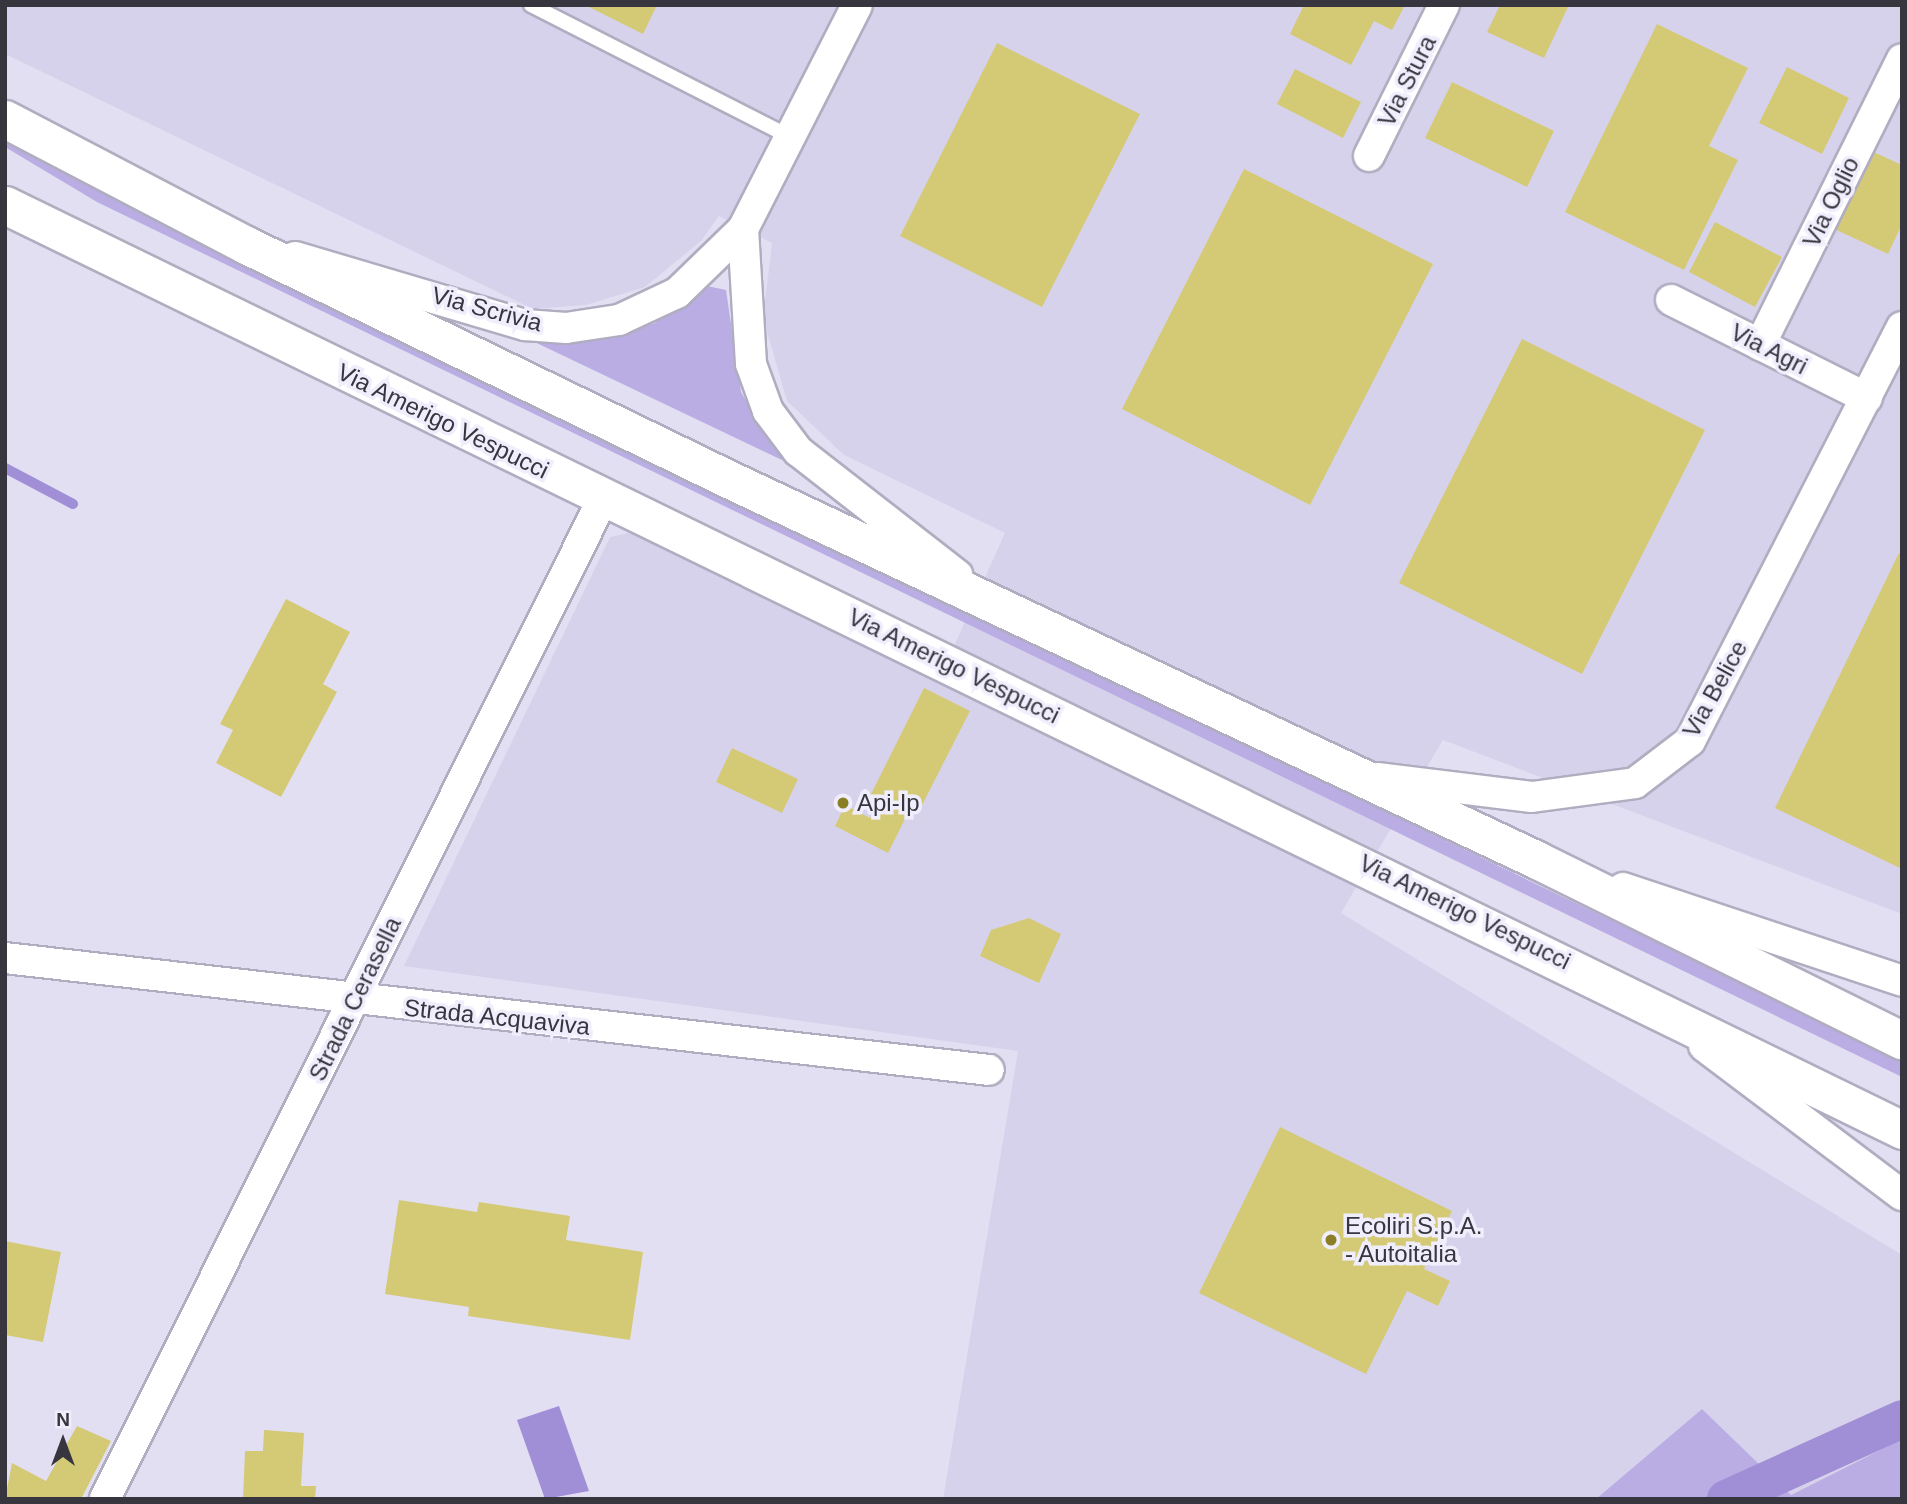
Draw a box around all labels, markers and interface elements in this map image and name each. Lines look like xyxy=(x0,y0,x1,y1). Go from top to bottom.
street label: Via Stura xyxy=(1372,31,1442,131)
street label: Via Oglio xyxy=(1797,152,1865,252)
street label: Via Scrivia xyxy=(429,280,545,338)
street label: Via Agri xyxy=(1725,317,1813,381)
street label: Via Amerigo Vespucci xyxy=(332,357,554,485)
street label: Via Amerigo Vespucci xyxy=(843,602,1065,730)
street label: Via Belice xyxy=(1677,636,1753,742)
place label: Api-Ip xyxy=(857,789,920,817)
marker: Api-Ip xyxy=(835,795,851,811)
street label: Via Amerigo Vespucci xyxy=(1354,848,1576,976)
street label: Strada Cerasella xyxy=(303,912,407,1086)
street label: Strada Acquaviva xyxy=(402,993,592,1041)
place label: Ecoliri S.p.A. - Autoitalia xyxy=(1345,1212,1482,1268)
marker: Ecoliri S.p.A. - Autoitalia xyxy=(1323,1232,1339,1248)
north arrow xyxy=(28,1406,98,1476)
text: N xyxy=(56,1409,70,1430)

